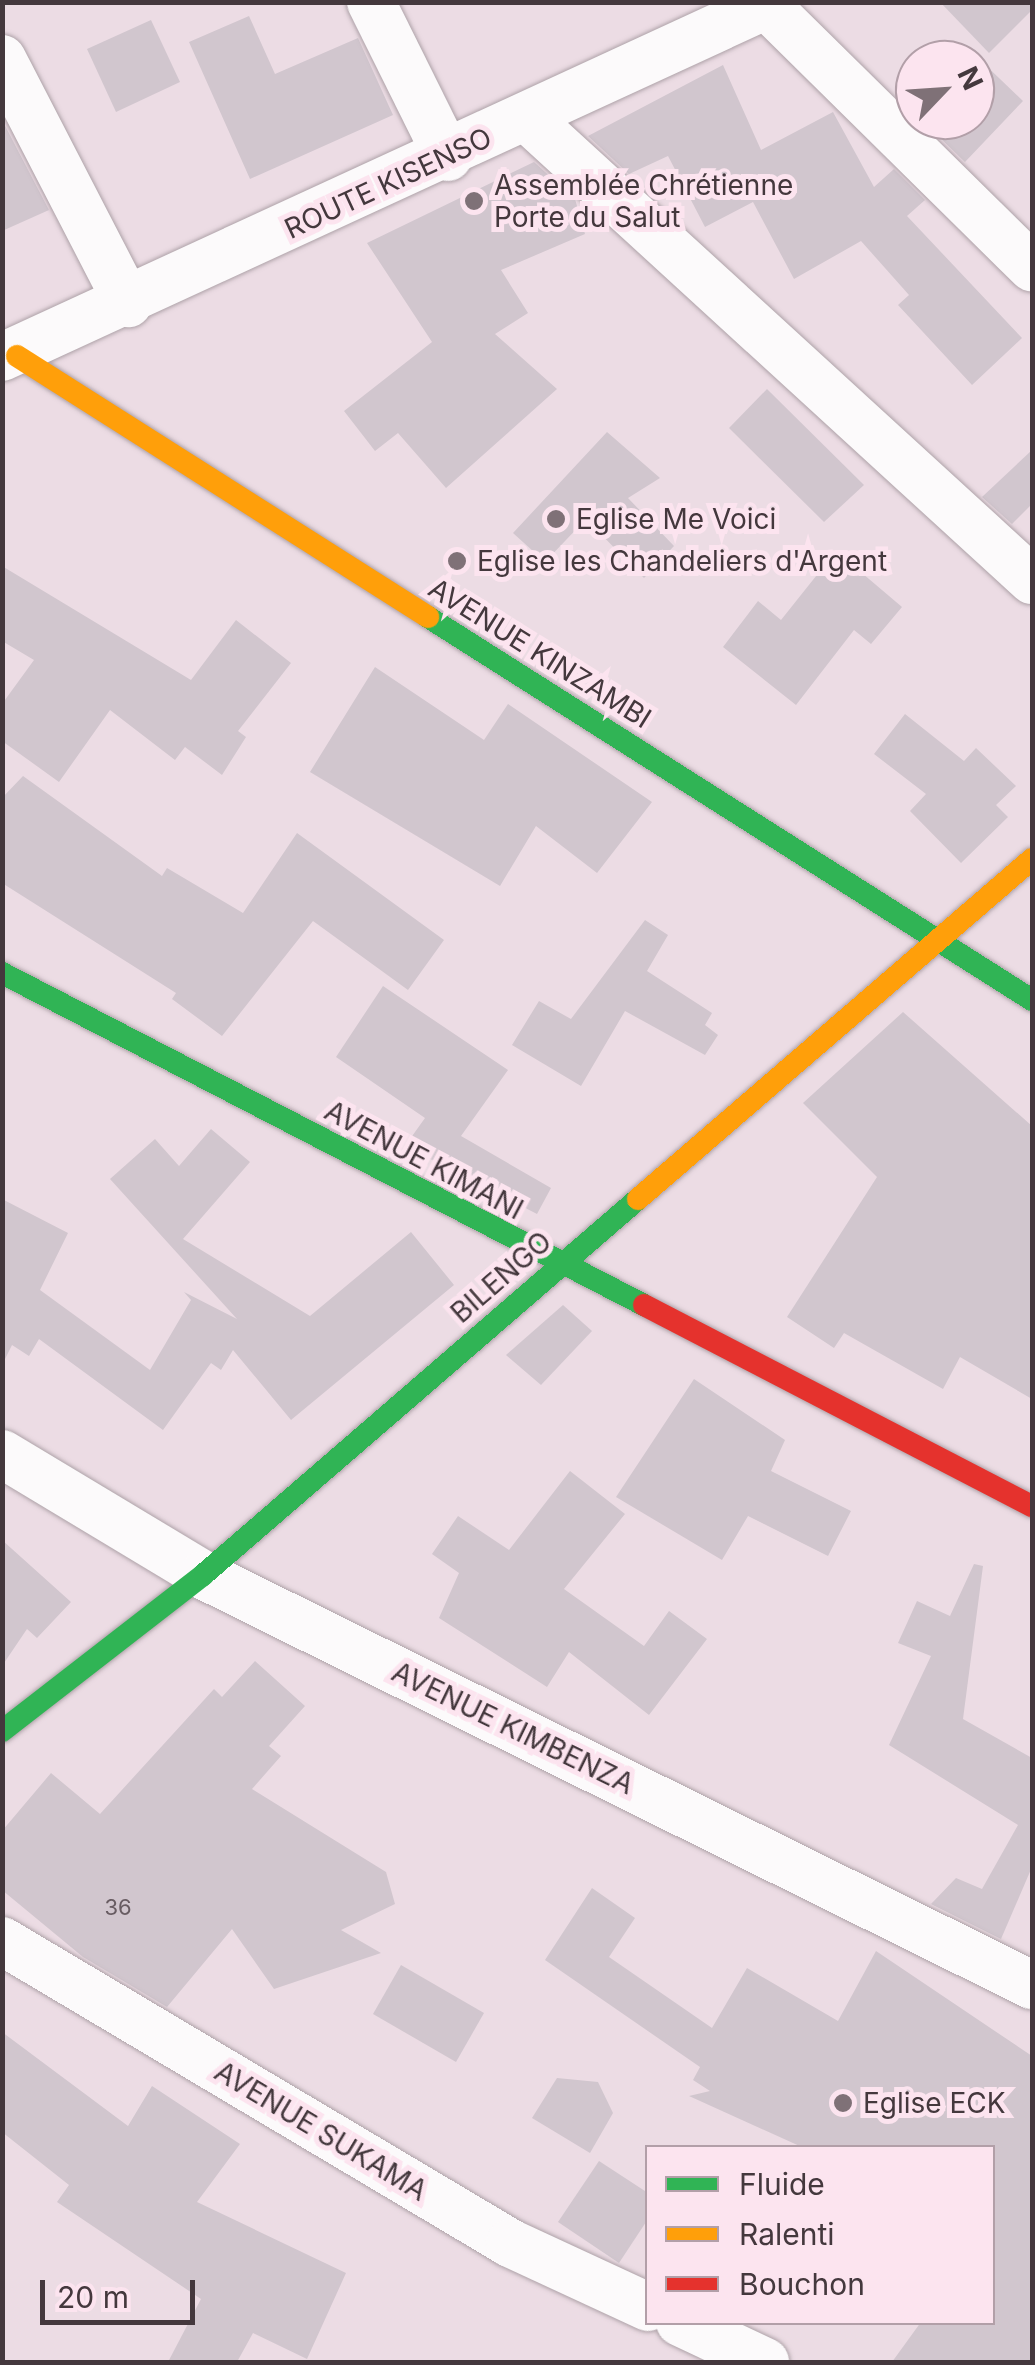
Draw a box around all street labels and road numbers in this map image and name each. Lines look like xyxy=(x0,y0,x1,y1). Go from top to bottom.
street label: ROUTE KISENSO xyxy=(279,120,497,246)
street label: AVENUE KINZAMBI xyxy=(423,571,657,735)
street label: AVENUE KIMANI xyxy=(319,1094,529,1226)
street label: BILENGO xyxy=(444,1224,558,1330)
street label: AVENUE KIMBENZA xyxy=(387,1655,639,1801)
street label: AVENUE SUKAMA xyxy=(209,2054,433,2208)

